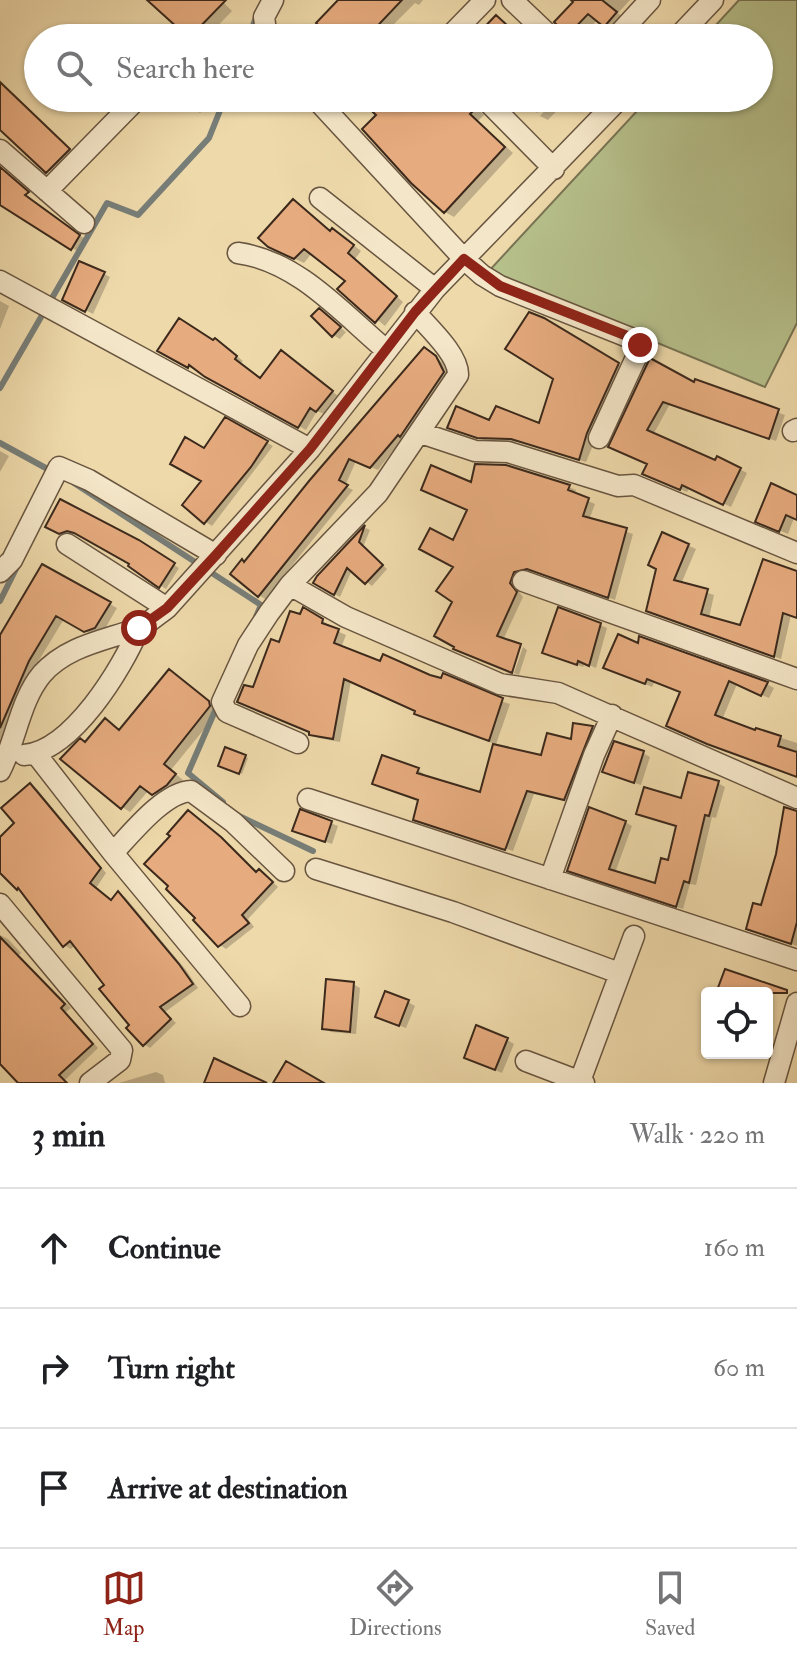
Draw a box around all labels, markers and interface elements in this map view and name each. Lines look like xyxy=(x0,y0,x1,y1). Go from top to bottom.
search box xyxy=(24,24,773,112)
icon: search xyxy=(52,46,96,90)
text: Search here xyxy=(116,50,255,87)
route end xyxy=(622,327,658,363)
route start xyxy=(121,610,157,646)
map controls xyxy=(701,987,773,1059)
button: locate xyxy=(701,987,773,1059)
text: 3 min xyxy=(32,1114,105,1157)
text: Walk · 220 m xyxy=(630,1119,765,1151)
icon: ahead xyxy=(32,1226,76,1270)
text: Continue xyxy=(108,1230,221,1267)
text: 160 m xyxy=(704,1232,765,1264)
icon: right xyxy=(32,1346,76,1390)
text: Turn right xyxy=(108,1350,235,1387)
text: 60 m xyxy=(713,1352,765,1384)
icon: arrive xyxy=(32,1466,76,1510)
text: Arrive at destination xyxy=(108,1470,348,1507)
tab: Map xyxy=(102,1566,146,1642)
tab: Directions xyxy=(349,1566,442,1642)
tab: Saved xyxy=(645,1566,695,1642)

